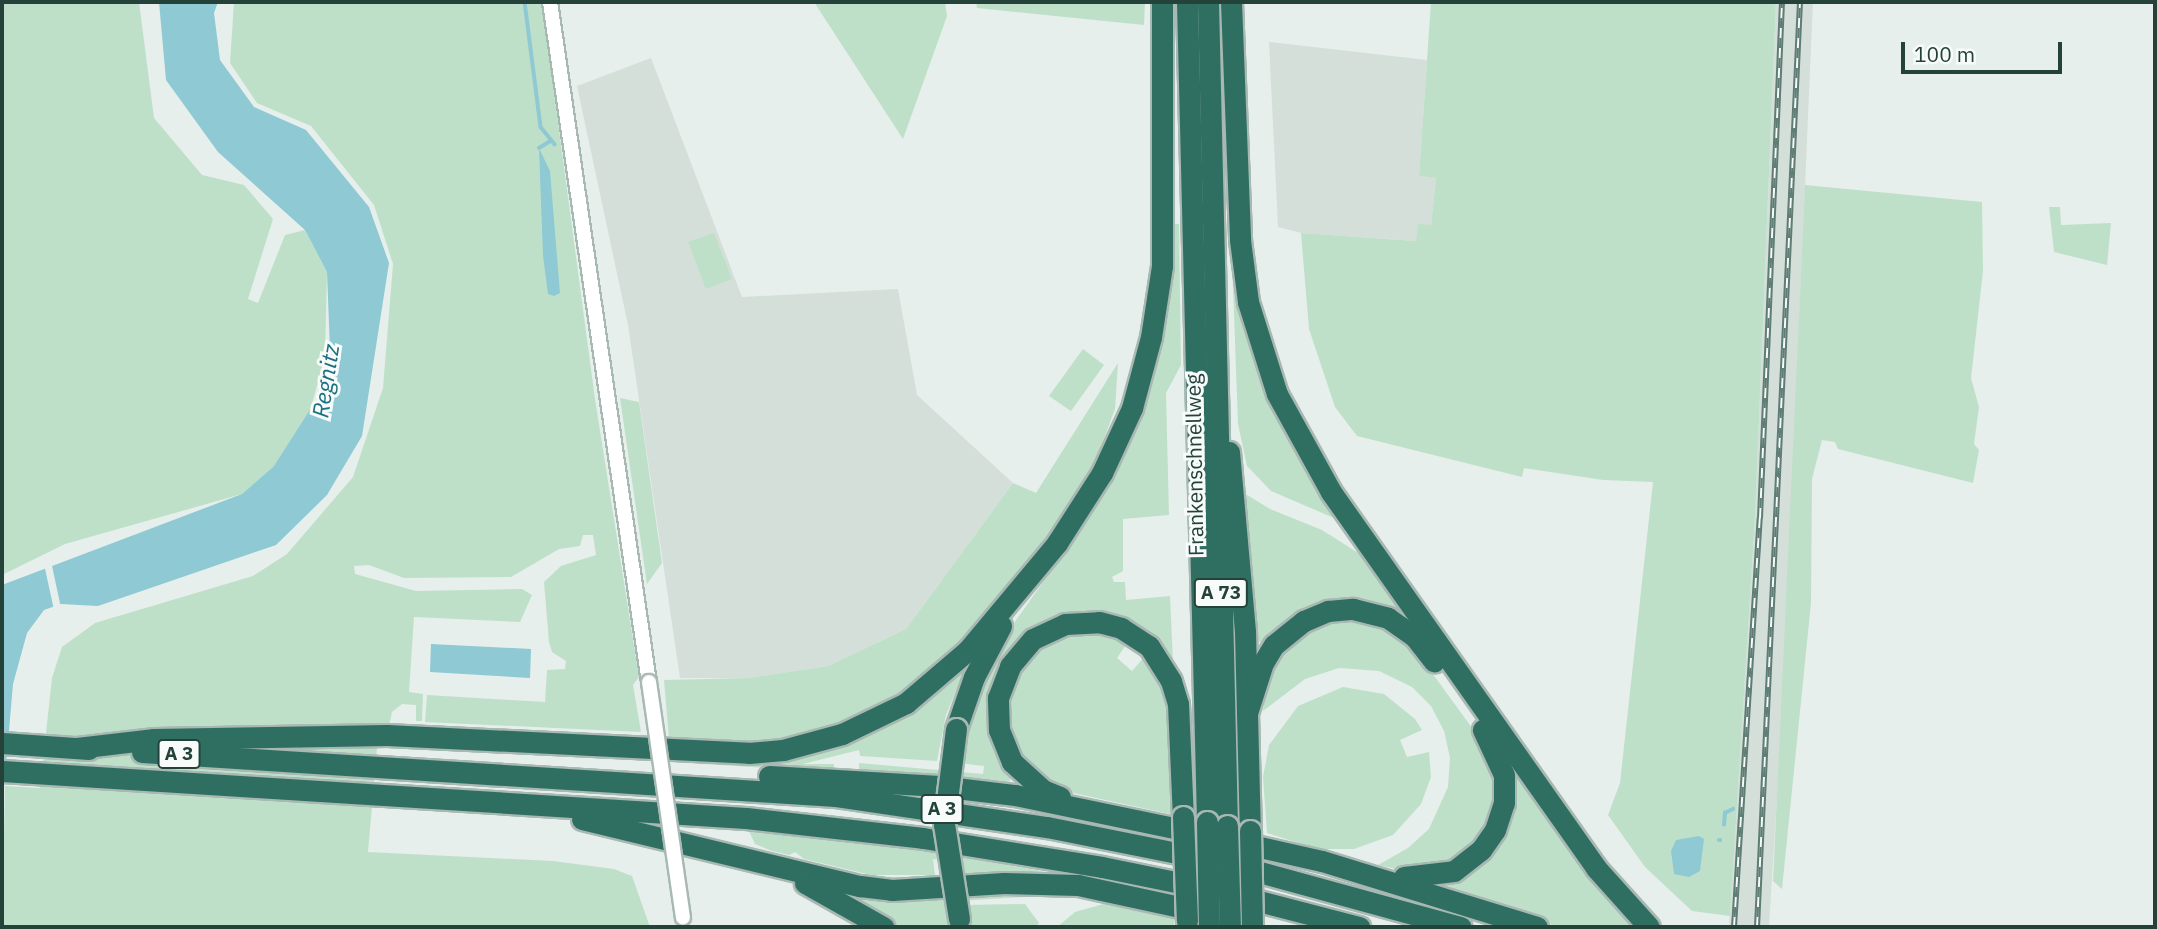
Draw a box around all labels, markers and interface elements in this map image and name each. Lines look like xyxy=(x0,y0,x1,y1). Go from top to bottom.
scale bar xyxy=(1905,28,2066,72)
text: 100 m xyxy=(1914,40,1975,68)
water label: Regnitz xyxy=(306,342,344,420)
street label: Frankenschnellweg xyxy=(1180,374,1208,556)
road number: A 73 xyxy=(1193,578,1249,608)
road number: A 3 xyxy=(156,738,202,769)
road number: A 3 xyxy=(919,794,965,824)

